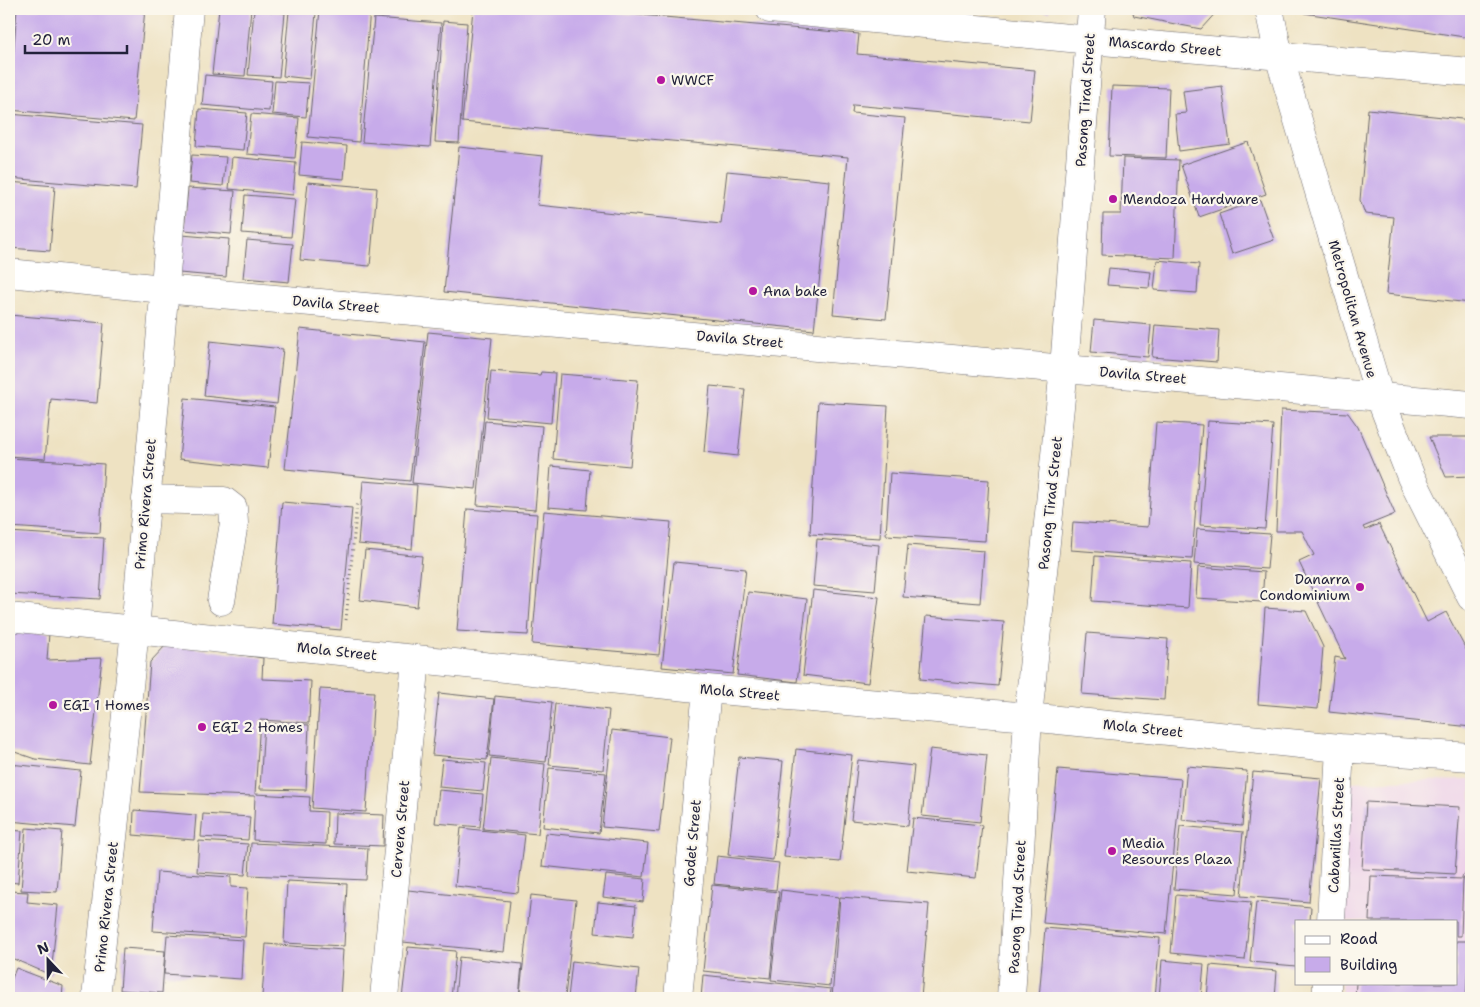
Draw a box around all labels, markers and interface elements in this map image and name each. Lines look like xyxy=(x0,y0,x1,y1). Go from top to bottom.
scale bar xyxy=(25,22,128,54)
text: 20 m xyxy=(32,30,71,50)
street label: Pasong Tirad Street xyxy=(1071,32,1099,168)
street label: Mascardo Street xyxy=(1108,32,1222,60)
place label: WWCF xyxy=(671,71,714,89)
marker: WWCF xyxy=(655,74,667,86)
place label: Mendoza Hardware xyxy=(1123,190,1259,208)
marker: Mendoza Hardware xyxy=(1107,193,1119,205)
street label: Metropolitan Avenue xyxy=(1325,238,1381,380)
place label: Ana bake xyxy=(763,282,827,300)
marker: Ana bake xyxy=(747,285,759,297)
street label: Davila Street xyxy=(292,291,380,317)
street label: Davila Street xyxy=(696,326,784,352)
street label: Davila Street xyxy=(1099,362,1187,388)
street label: Pasong Tirad Street xyxy=(1034,435,1066,571)
street label: Primo Rivera Street xyxy=(130,438,160,570)
place label: Danarra Condominium xyxy=(1259,570,1350,604)
marker: Danarra Condominium xyxy=(1354,581,1366,593)
street label: Mola Street xyxy=(296,638,378,664)
street label: Mola Street xyxy=(699,680,781,704)
place label: EGI 1 Homes xyxy=(63,696,150,714)
marker: EGI 1 Homes xyxy=(47,699,59,711)
street label: Mola Street xyxy=(1102,715,1184,741)
place label: EGI 2 Homes xyxy=(212,718,303,736)
marker: EGI 2 Homes xyxy=(196,721,208,733)
street label: Cabanillas Street xyxy=(1324,777,1348,893)
street label: Cervera Street xyxy=(387,780,413,878)
street label: Godet Street xyxy=(679,799,705,887)
place label: Media Resources Plaza xyxy=(1122,834,1232,868)
street label: Pasong Tirad Street xyxy=(1004,839,1030,975)
street label: Primo Rivera Street xyxy=(90,841,122,973)
marker: Media Resources Plaza xyxy=(1106,845,1118,857)
legend xyxy=(1295,920,1458,984)
text: Road xyxy=(1340,929,1378,949)
north arrow xyxy=(22,934,72,984)
text: N xyxy=(35,938,52,958)
text: Building xyxy=(1340,955,1397,975)

